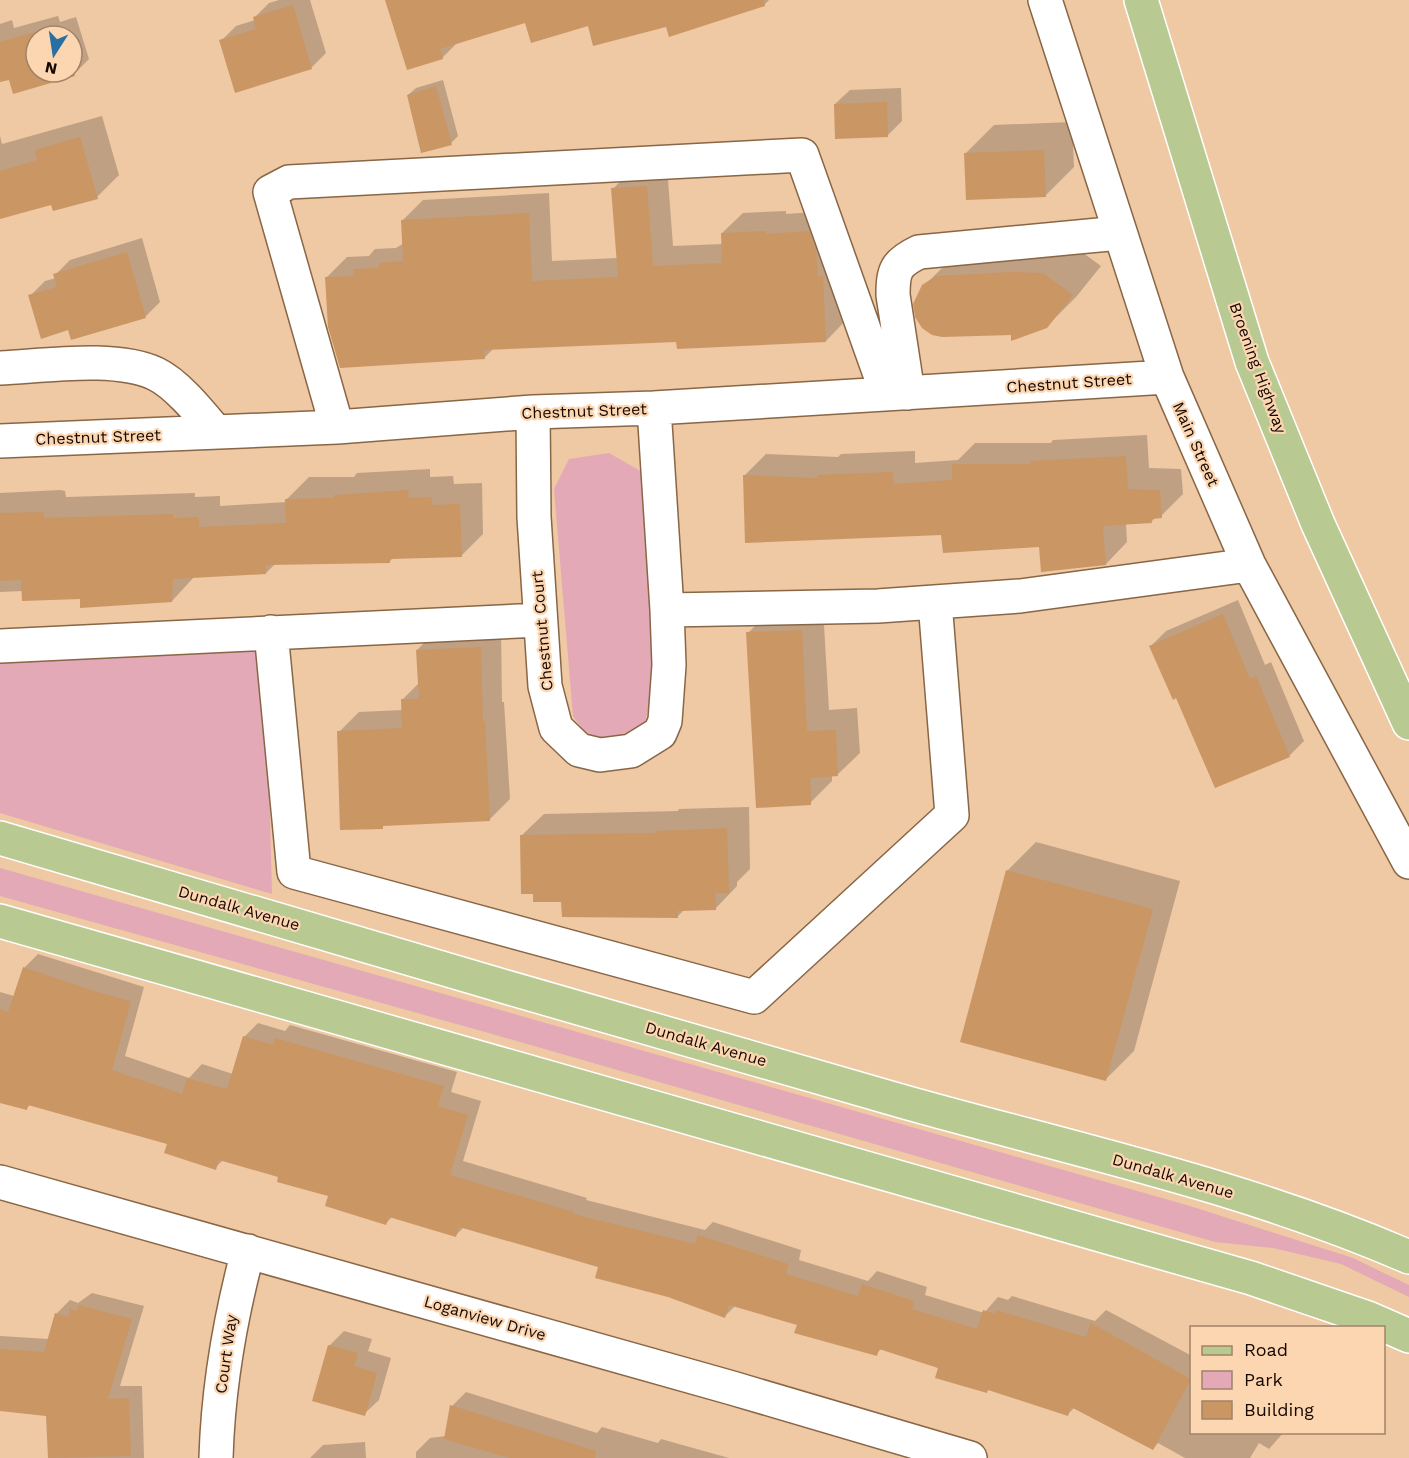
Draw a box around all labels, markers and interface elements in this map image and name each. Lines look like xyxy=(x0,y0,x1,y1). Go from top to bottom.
north arrow xyxy=(24,24,84,84)
text: N xyxy=(43,58,59,79)
street label: Broening Highway xyxy=(1225,300,1291,437)
street label: Chestnut Street xyxy=(1006,369,1132,397)
street label: Chestnut Street xyxy=(521,399,647,423)
street label: Main Street xyxy=(1169,399,1223,489)
street label: Chestnut Street xyxy=(35,425,161,449)
street label: Chestnut Court xyxy=(527,570,557,692)
street label: Dundalk Avenue xyxy=(176,882,302,934)
street label: Dundalk Avenue xyxy=(643,1018,769,1070)
street label: Dundalk Avenue xyxy=(1110,1150,1236,1202)
street label: Loganview Drive xyxy=(422,1291,548,1345)
street label: Court Way xyxy=(211,1312,241,1395)
legend xyxy=(1190,1326,1385,1434)
text: Road xyxy=(1244,1339,1288,1360)
text: Park xyxy=(1244,1369,1283,1390)
text: Building xyxy=(1244,1399,1314,1420)

